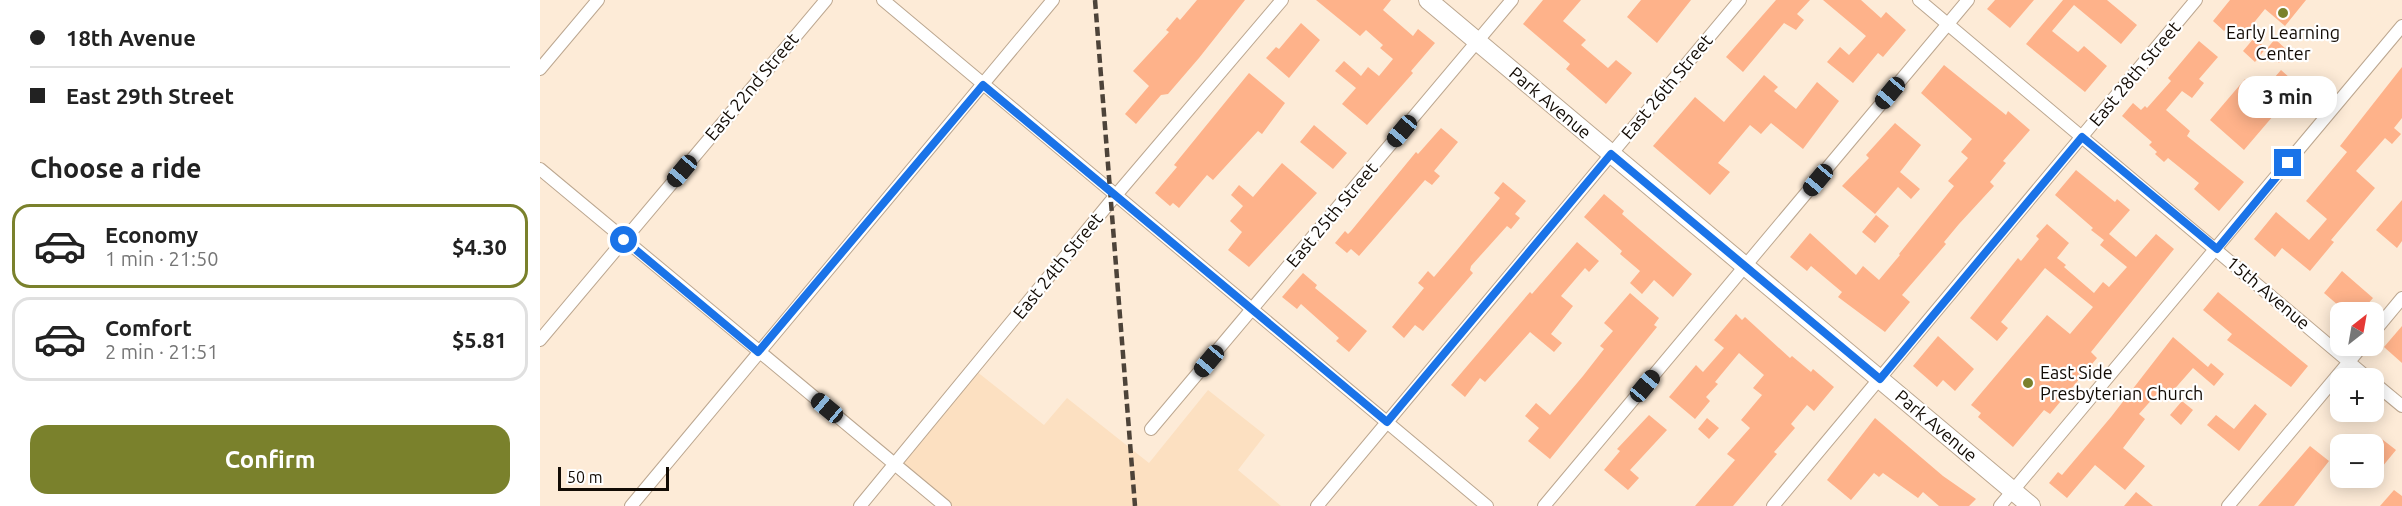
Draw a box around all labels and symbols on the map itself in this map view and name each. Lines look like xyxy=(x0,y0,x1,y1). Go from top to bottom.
marker: Early Learning Center xyxy=(2276,6,2290,20)
street label: East 28th Street xyxy=(2085,17,2184,130)
place label: Early Learning Center xyxy=(2226,22,2340,63)
street label: East 22nd Street xyxy=(701,29,802,144)
street label: East 26th Street xyxy=(1617,30,1716,143)
street label: Park Avenue xyxy=(1506,62,1596,142)
car xyxy=(1872,73,1908,113)
callout: 3 min xyxy=(2238,76,2338,118)
car xyxy=(1384,111,1420,151)
route end xyxy=(2274,149,2301,176)
car xyxy=(664,151,700,191)
street label: East 25th Street xyxy=(1282,158,1381,271)
car xyxy=(1800,160,1836,200)
street label: East 24th Street xyxy=(1008,208,1106,322)
route start xyxy=(610,226,637,253)
street label: 15th Avenue xyxy=(2223,252,2314,333)
north arrow xyxy=(2330,302,2384,356)
car xyxy=(1191,341,1227,381)
place label: East Side Presbyterian Church xyxy=(2040,362,2203,403)
car xyxy=(1627,366,1663,406)
marker: East Side Presbyterian Church xyxy=(2021,376,2035,390)
street label: Park Avenue xyxy=(1892,385,1982,465)
car xyxy=(807,390,847,426)
scale bar xyxy=(558,464,669,492)

